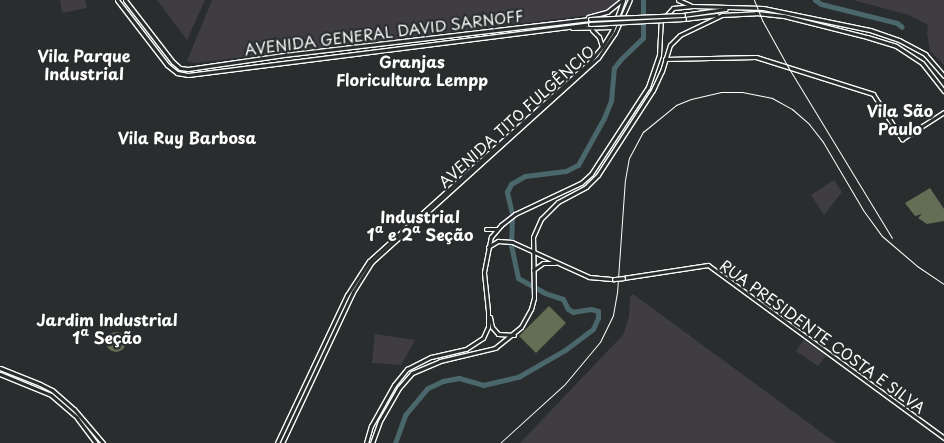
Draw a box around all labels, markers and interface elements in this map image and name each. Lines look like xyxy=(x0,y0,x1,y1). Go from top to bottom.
street label: AVENIDA GENERAL DAVID SARNOFF xyxy=(243,6,525,58)
street label: AVENIDA TITO FULGÊNCIO xyxy=(434,41,598,191)
district label: Vila Parque Industrial xyxy=(37,45,131,83)
district label: Granjas Floricultura Lempp xyxy=(336,51,488,89)
district label: Vila São Paulo xyxy=(866,100,934,138)
district label: Vila Ruy Barbosa xyxy=(117,127,257,147)
district label: Industrial 1ª e 2ª Seção xyxy=(366,206,474,244)
street label: RUA PRESIDENTE COSTA E SILVA xyxy=(716,255,930,417)
district label: Jardim Industrial 1ª Seção xyxy=(36,309,178,347)

